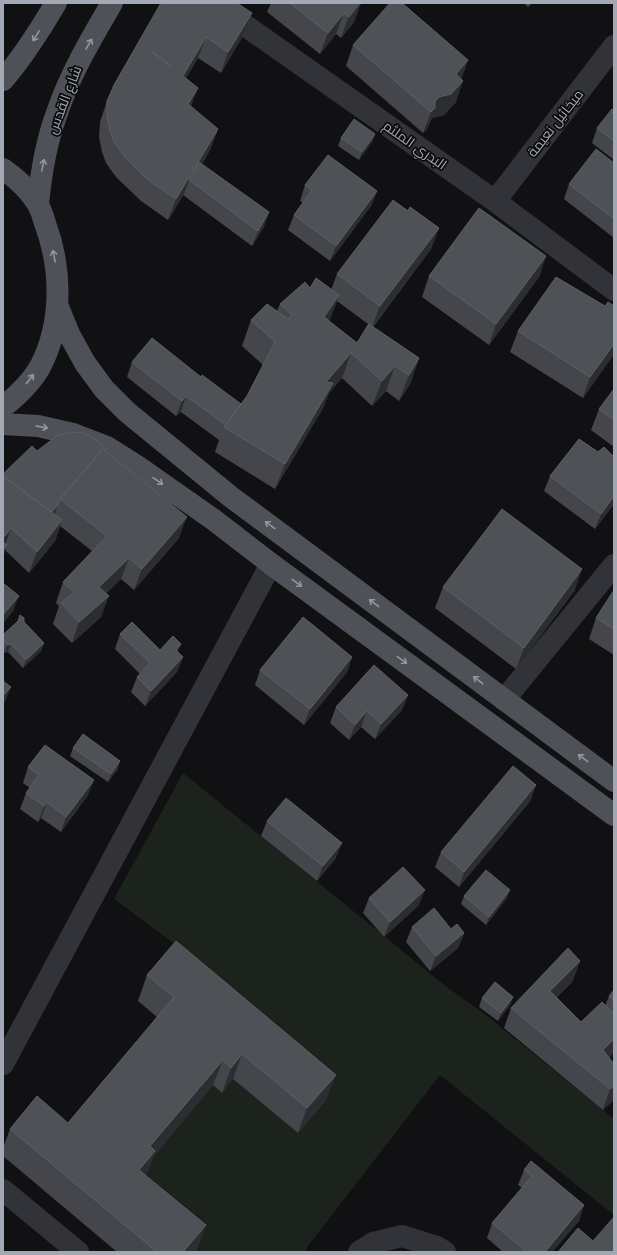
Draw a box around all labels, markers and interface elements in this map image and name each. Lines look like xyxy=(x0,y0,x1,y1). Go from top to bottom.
one-way arrow xyxy=(31,30,39,42)
one-way arrow xyxy=(85,38,93,50)
street label: شارع القدس xyxy=(43,63,85,137)
street label: ميخائيل نعيمة xyxy=(523,85,587,161)
street label: البدري الملثم xyxy=(378,116,450,176)
one-way arrow xyxy=(40,159,48,172)
one-way arrow xyxy=(49,250,57,263)
one-way arrow xyxy=(26,374,35,385)
one-way arrow xyxy=(35,423,48,431)
one-way arrow xyxy=(152,477,163,485)
one-way arrow xyxy=(264,521,275,529)
one-way arrow xyxy=(291,579,302,587)
one-way arrow xyxy=(369,599,380,607)
one-way arrow xyxy=(396,656,407,664)
one-way arrow xyxy=(473,676,484,685)
one-way arrow xyxy=(577,754,588,762)

